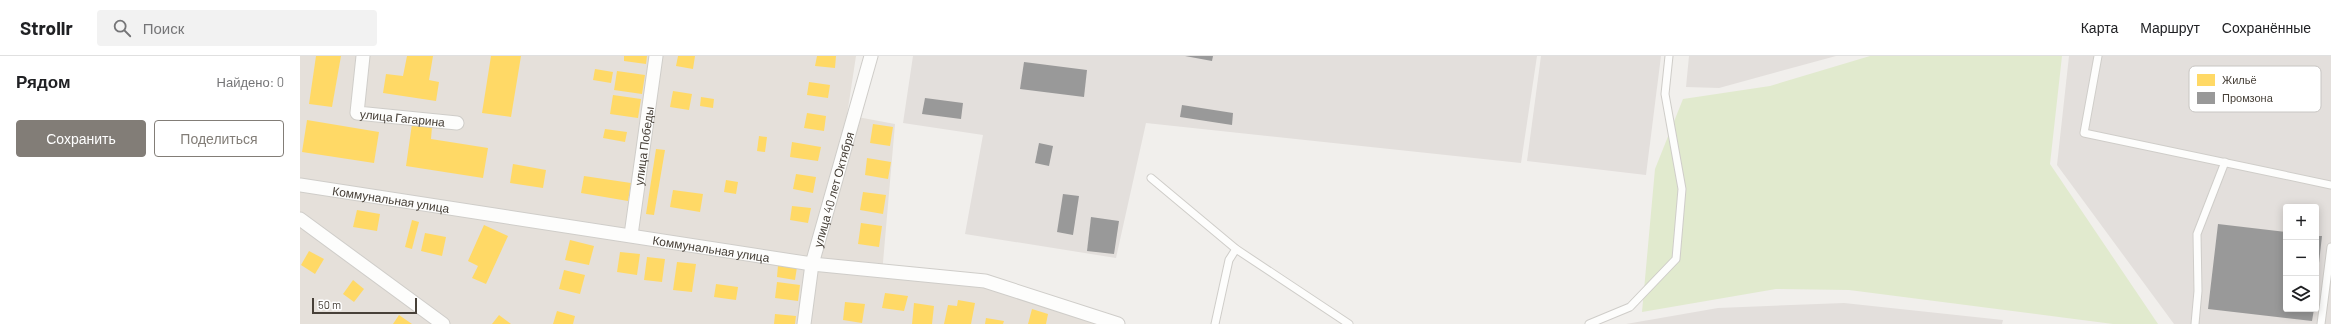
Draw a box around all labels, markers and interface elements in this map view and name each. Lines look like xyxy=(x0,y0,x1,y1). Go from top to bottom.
search box xyxy=(97,10,377,46)
text: Strollr xyxy=(20,16,73,39)
icon: search xyxy=(111,17,133,39)
text: Поиск xyxy=(143,19,184,37)
text: Карта xyxy=(2081,19,2118,36)
text: Маршрут xyxy=(2140,19,2200,36)
text: Сохранённые xyxy=(2222,19,2311,36)
legend xyxy=(2189,66,2321,112)
text: Рядом xyxy=(16,71,71,91)
text: Жильё xyxy=(2222,73,2257,86)
text: Найдено: 0 xyxy=(217,74,284,90)
text: Промзона xyxy=(2222,91,2274,104)
street label: улица Победы xyxy=(631,105,656,186)
street label: улица Гагарина xyxy=(359,106,446,129)
button: Сохранить xyxy=(16,120,146,157)
button: Поделиться xyxy=(154,120,284,157)
street label: улица 40 лет Октября xyxy=(810,130,856,249)
street label: Коммунальная улица xyxy=(331,183,451,215)
map controls xyxy=(2283,204,2319,312)
button: + xyxy=(2283,204,2319,240)
street label: Коммунальная улица xyxy=(652,233,771,264)
button: − xyxy=(2283,240,2319,276)
button: layers xyxy=(2283,276,2319,312)
scale bar xyxy=(312,296,417,315)
text: 50 m xyxy=(318,298,341,311)

